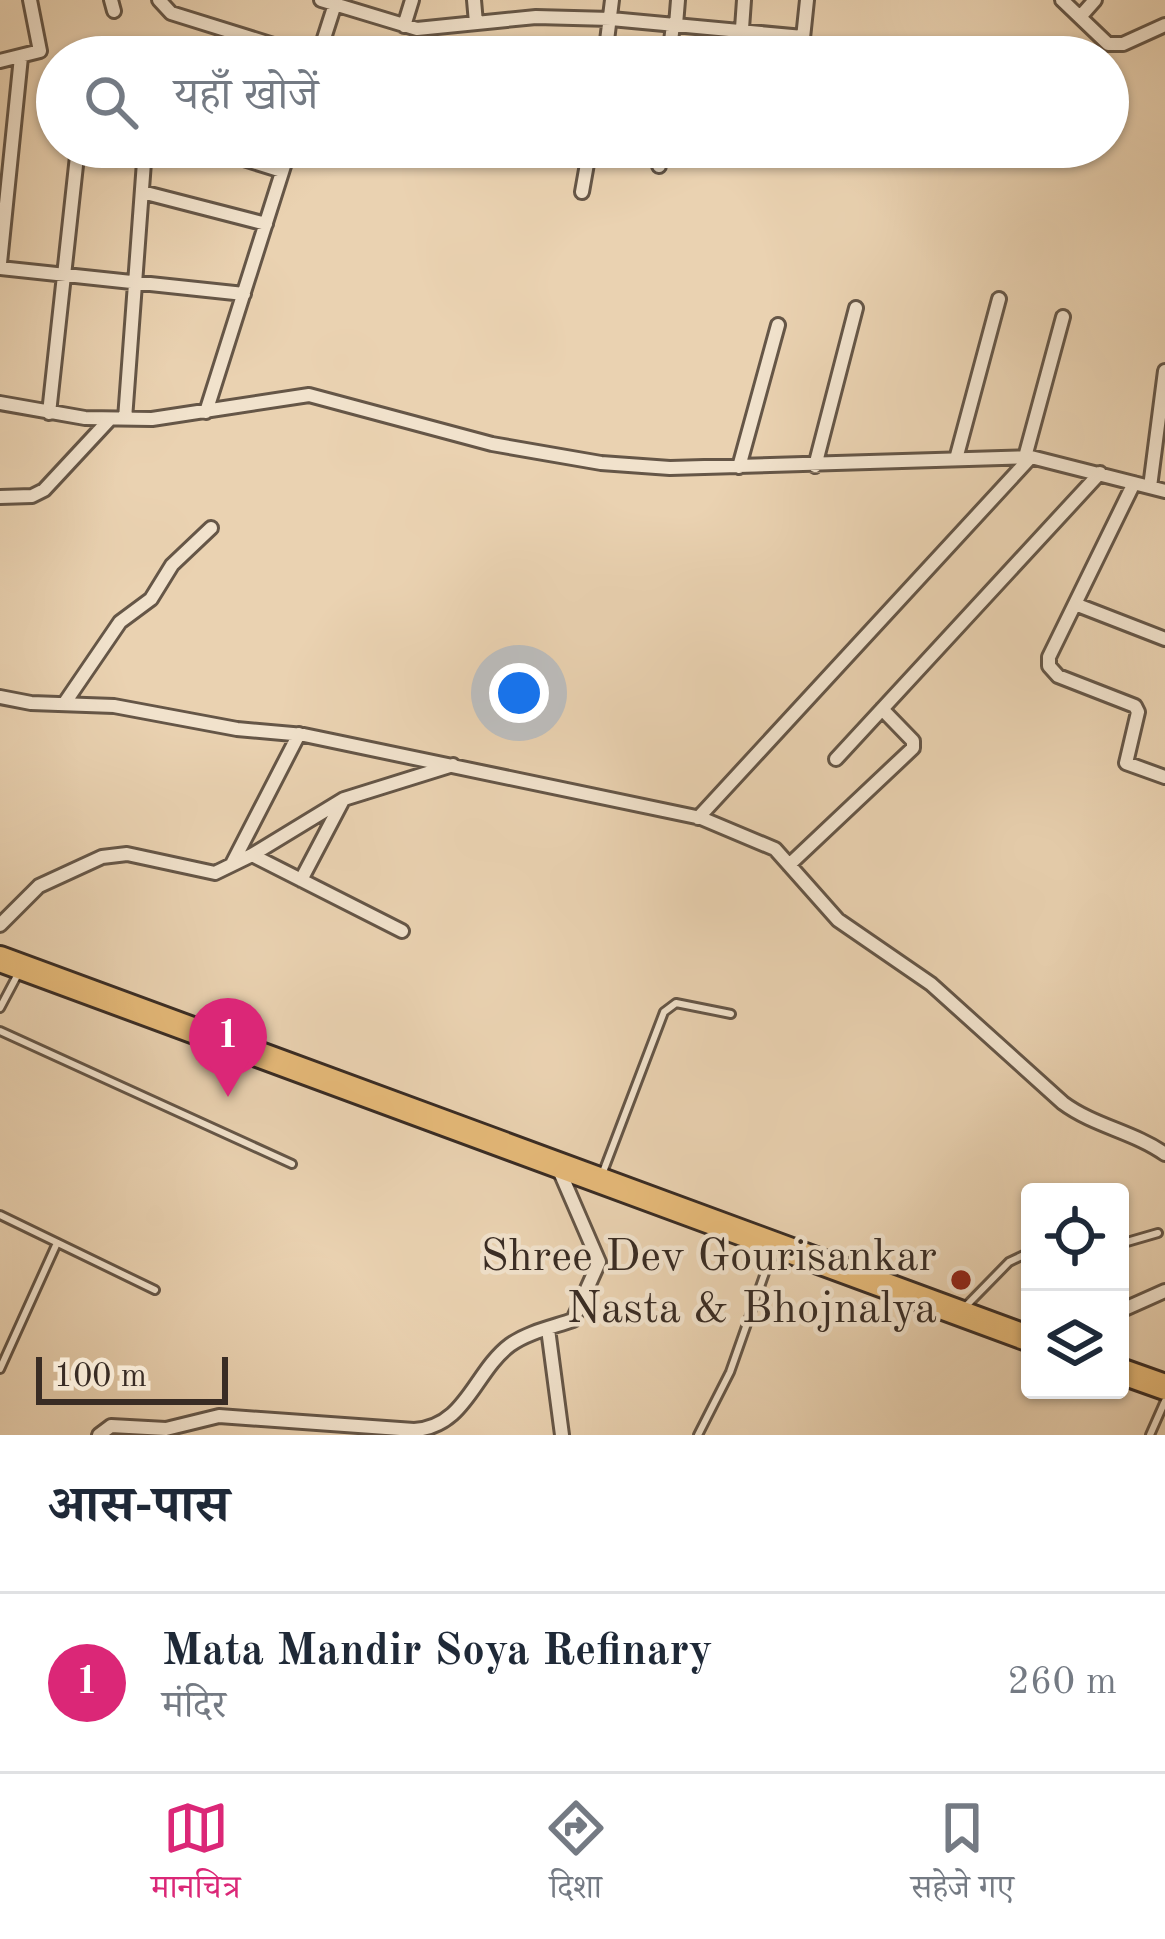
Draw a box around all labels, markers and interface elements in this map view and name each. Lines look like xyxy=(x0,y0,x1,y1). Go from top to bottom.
search box xyxy=(36,36,1129,168)
icon: search xyxy=(78,69,144,135)
text: यहाँ खोजें xyxy=(174,75,318,120)
your location xyxy=(489,663,549,723)
pin: 1 xyxy=(189,998,267,1097)
map controls xyxy=(1021,1183,1129,1399)
button: locate xyxy=(1021,1183,1129,1291)
place label: Shree Dev Gourisankar Nasta & Bhojnalya xyxy=(480,1236,937,1333)
marker: Shree Dev Gourisankar Nasta & Bhojnalya xyxy=(948,1267,974,1293)
button: layers xyxy=(1021,1291,1129,1399)
scale bar xyxy=(36,1351,228,1404)
text: 100 m xyxy=(54,1361,147,1394)
text: आस-पास xyxy=(48,1482,229,1533)
text: Mata Mandir Soya Refinary xyxy=(162,1630,713,1675)
text: 1 xyxy=(76,1663,98,1702)
text: 260 m xyxy=(1007,1663,1117,1702)
text: मंदिर xyxy=(162,1687,226,1726)
tab: मानचित्र xyxy=(151,1795,241,1919)
tab: दिशा xyxy=(543,1795,609,1919)
tab: सहेजे गए xyxy=(911,1795,1014,1919)

